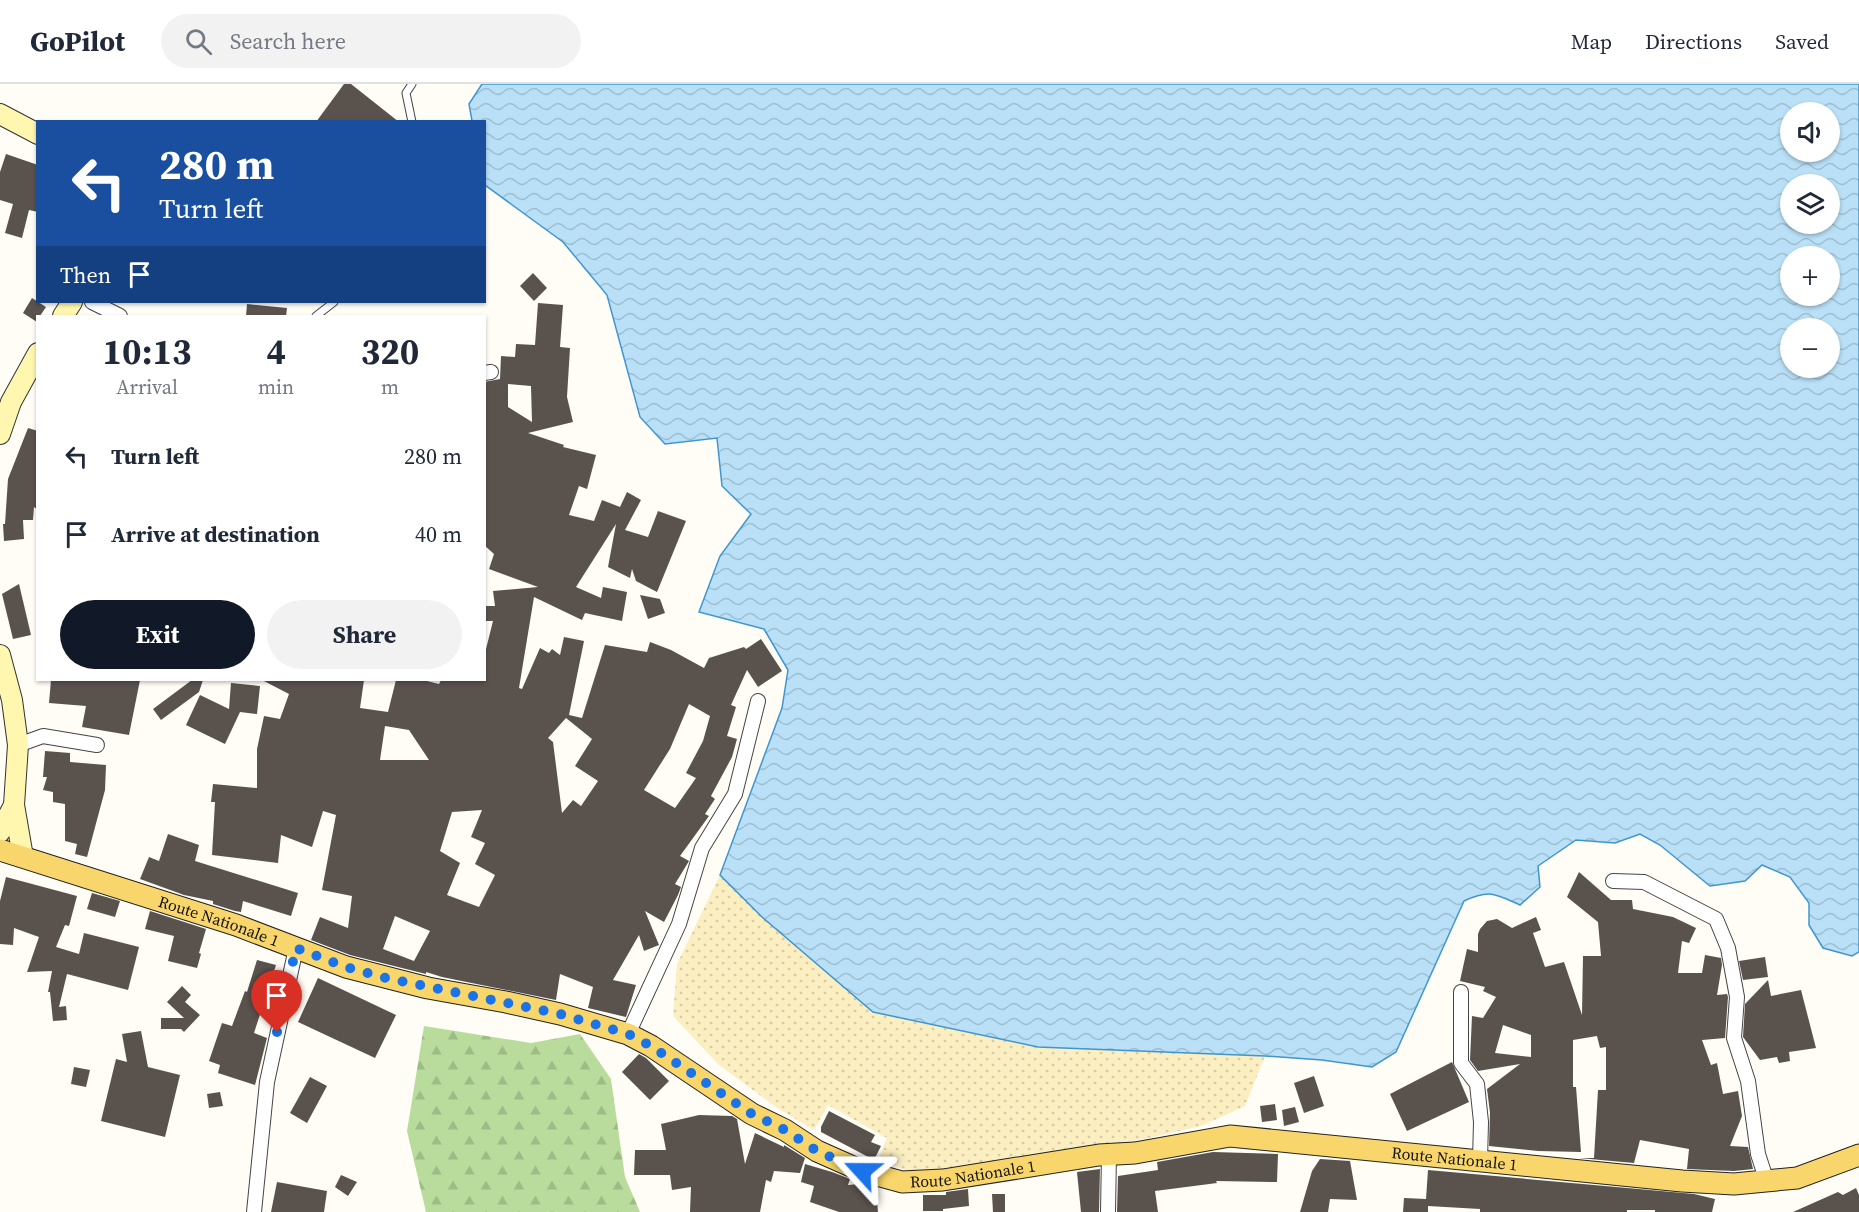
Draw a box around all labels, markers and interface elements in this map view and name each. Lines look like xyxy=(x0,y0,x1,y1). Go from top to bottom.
search box xyxy=(161,14,581,68)
text: GoPilot xyxy=(30,22,125,60)
icon: search xyxy=(182,25,215,58)
text: Search here xyxy=(230,26,346,56)
text: Map xyxy=(1571,27,1612,56)
text: Directions xyxy=(1645,27,1742,56)
text: Saved xyxy=(1775,27,1829,56)
map controls xyxy=(1780,102,1840,378)
button: sound xyxy=(1780,102,1840,162)
text: 280 m xyxy=(159,135,274,193)
icon: left xyxy=(60,144,138,222)
button: layers xyxy=(1780,174,1840,234)
text: Turn left xyxy=(159,190,263,227)
button: + xyxy=(1780,246,1840,306)
icon: arrive xyxy=(123,258,156,291)
text: Then xyxy=(60,260,111,290)
button: − xyxy=(1780,318,1840,378)
text: 10:13 xyxy=(103,327,191,376)
text: 4 xyxy=(266,327,286,376)
text: 320 xyxy=(361,327,419,376)
text: Arrival xyxy=(116,373,178,401)
text: min xyxy=(258,373,294,401)
text: m xyxy=(381,373,399,401)
icon: left xyxy=(60,440,93,473)
text: Turn left xyxy=(111,441,199,471)
text: 280 m xyxy=(404,441,462,471)
icon: arrive xyxy=(60,518,93,551)
text: Arrive at destination xyxy=(111,519,320,549)
text: 40 m xyxy=(415,519,462,549)
button: Exit xyxy=(60,600,255,669)
button: Share xyxy=(267,600,462,669)
street label: Route Nationale 1 xyxy=(156,890,282,952)
pin xyxy=(251,970,302,1032)
icon: arrive xyxy=(260,979,293,1012)
position arrow xyxy=(830,1139,894,1203)
street label: Route Nationale 1 xyxy=(1390,1141,1518,1176)
street label: Route Nationale 1 xyxy=(909,1154,1037,1193)

